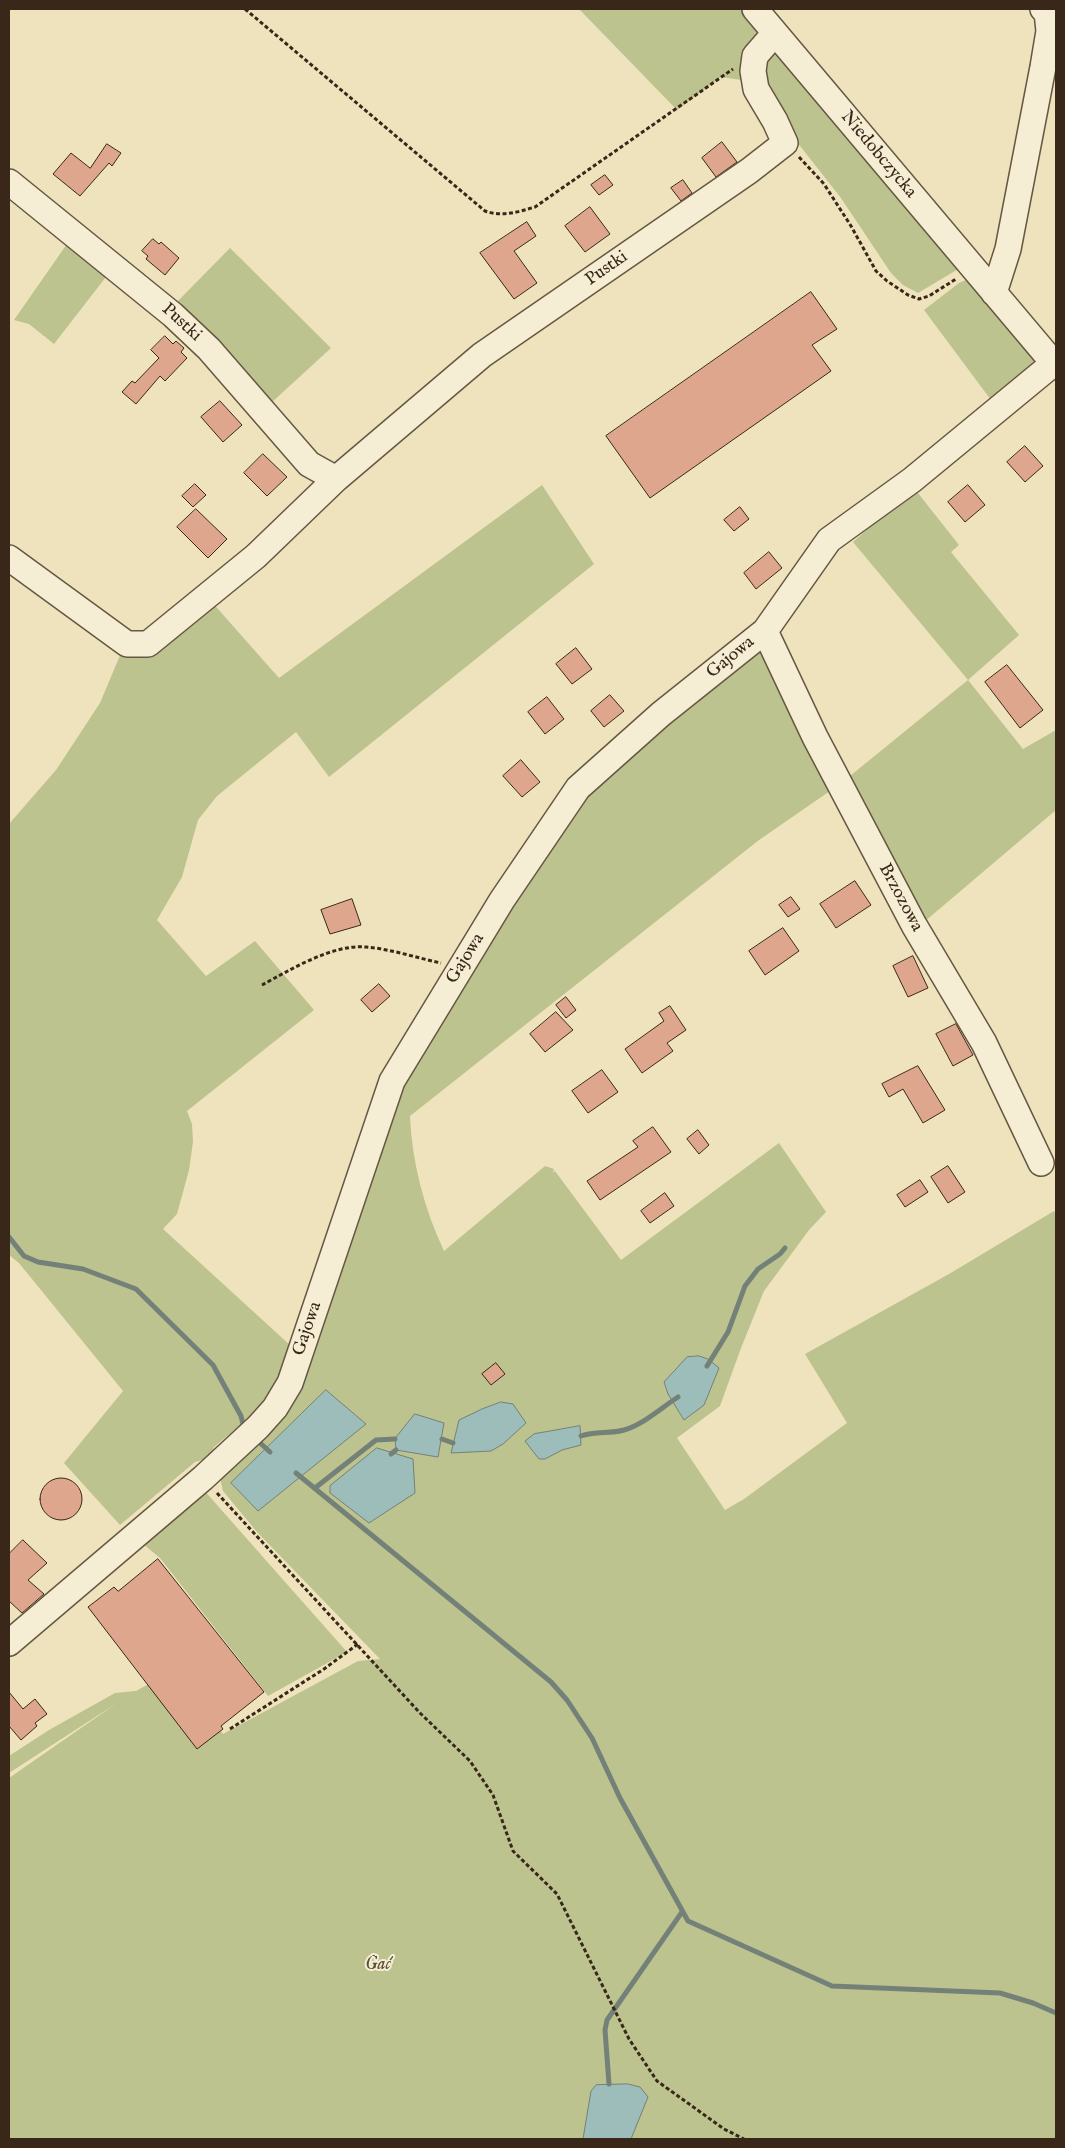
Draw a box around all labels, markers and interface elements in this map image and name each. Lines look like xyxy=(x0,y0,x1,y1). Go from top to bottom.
street label: Niedobczycka xyxy=(835,107,921,203)
street label: Pustki xyxy=(582,247,632,291)
street label: Pustki xyxy=(156,299,206,347)
street label: Gajowa xyxy=(703,632,759,684)
street label: Brzozowa xyxy=(873,860,927,936)
street label: Gajowa xyxy=(442,930,490,988)
street label: Gajowa xyxy=(289,1299,327,1359)
park label: Gać xyxy=(365,1954,391,1976)

